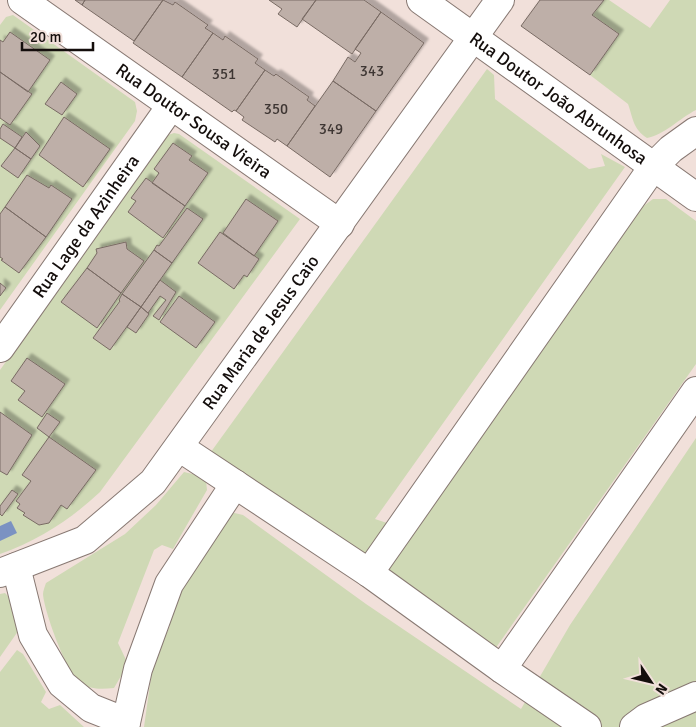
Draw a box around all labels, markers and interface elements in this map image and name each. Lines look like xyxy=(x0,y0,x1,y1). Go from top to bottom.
scale bar xyxy=(22,20,94,52)
street label: Rua Doutor João Abrunhosa xyxy=(465,27,651,169)
text: 20 m xyxy=(30,28,61,46)
street label: Rua Doutor Sousa Vieira xyxy=(112,59,276,183)
house number: 343 xyxy=(360,62,384,80)
house number: 351 xyxy=(212,65,236,83)
house number: 350 xyxy=(264,100,288,118)
house number: 349 xyxy=(319,120,343,138)
street label: Rua Lage da Azinheira xyxy=(28,151,144,302)
street label: Rua Maria de Jesus Caio xyxy=(198,251,324,414)
north arrow xyxy=(626,657,676,707)
text: N xyxy=(651,680,671,698)

